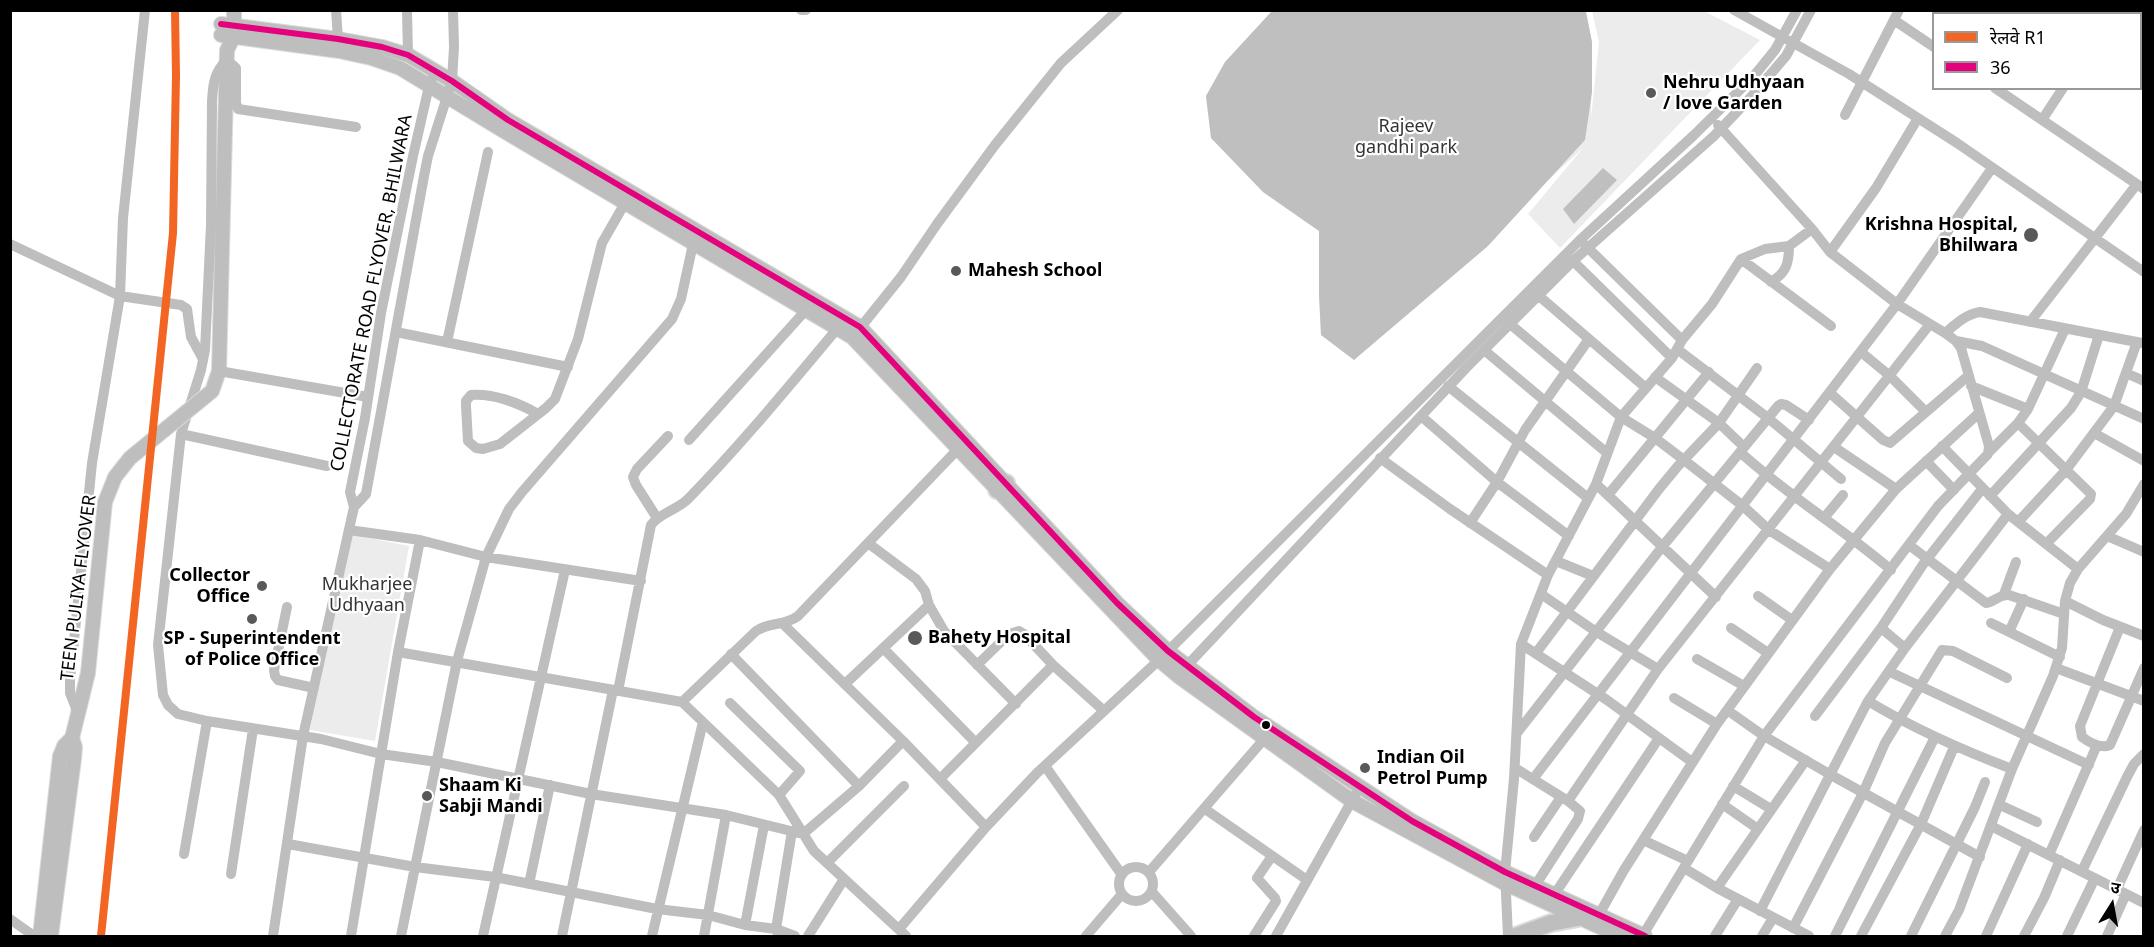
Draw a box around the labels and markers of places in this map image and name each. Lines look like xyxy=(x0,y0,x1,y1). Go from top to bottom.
place label: Nehru Udhyaan / love Garden xyxy=(1663,72,1805,115)
marker: Nehru Udhyaan / love Garden xyxy=(1644,86,1658,100)
place label: Krishna Hospital, Bhilwara xyxy=(1865,214,2018,256)
marker: Krishna Hospital, Bhilwara xyxy=(2022,226,2040,244)
place label: Mahesh School xyxy=(968,260,1102,282)
marker: Mahesh School xyxy=(949,264,963,278)
place label: Collector Office xyxy=(169,565,250,608)
marker: Collector Office xyxy=(255,579,269,593)
marker: SP - Superintendent of Police Office xyxy=(245,612,259,626)
place label: Bahety Hospital xyxy=(928,627,1071,649)
place label: SP - Superintendent of Police Office xyxy=(164,628,340,670)
marker: Bahety Hospital xyxy=(906,629,924,647)
unlabelled marker xyxy=(1260,719,1272,731)
place label: Indian Oil Petrol Pump xyxy=(1377,747,1488,789)
marker: Indian Oil Petrol Pump xyxy=(1358,761,1372,775)
place label: Shaam Ki Sabji Mandi xyxy=(439,775,543,818)
marker: Shaam Ki Sabji Mandi xyxy=(420,789,434,803)

